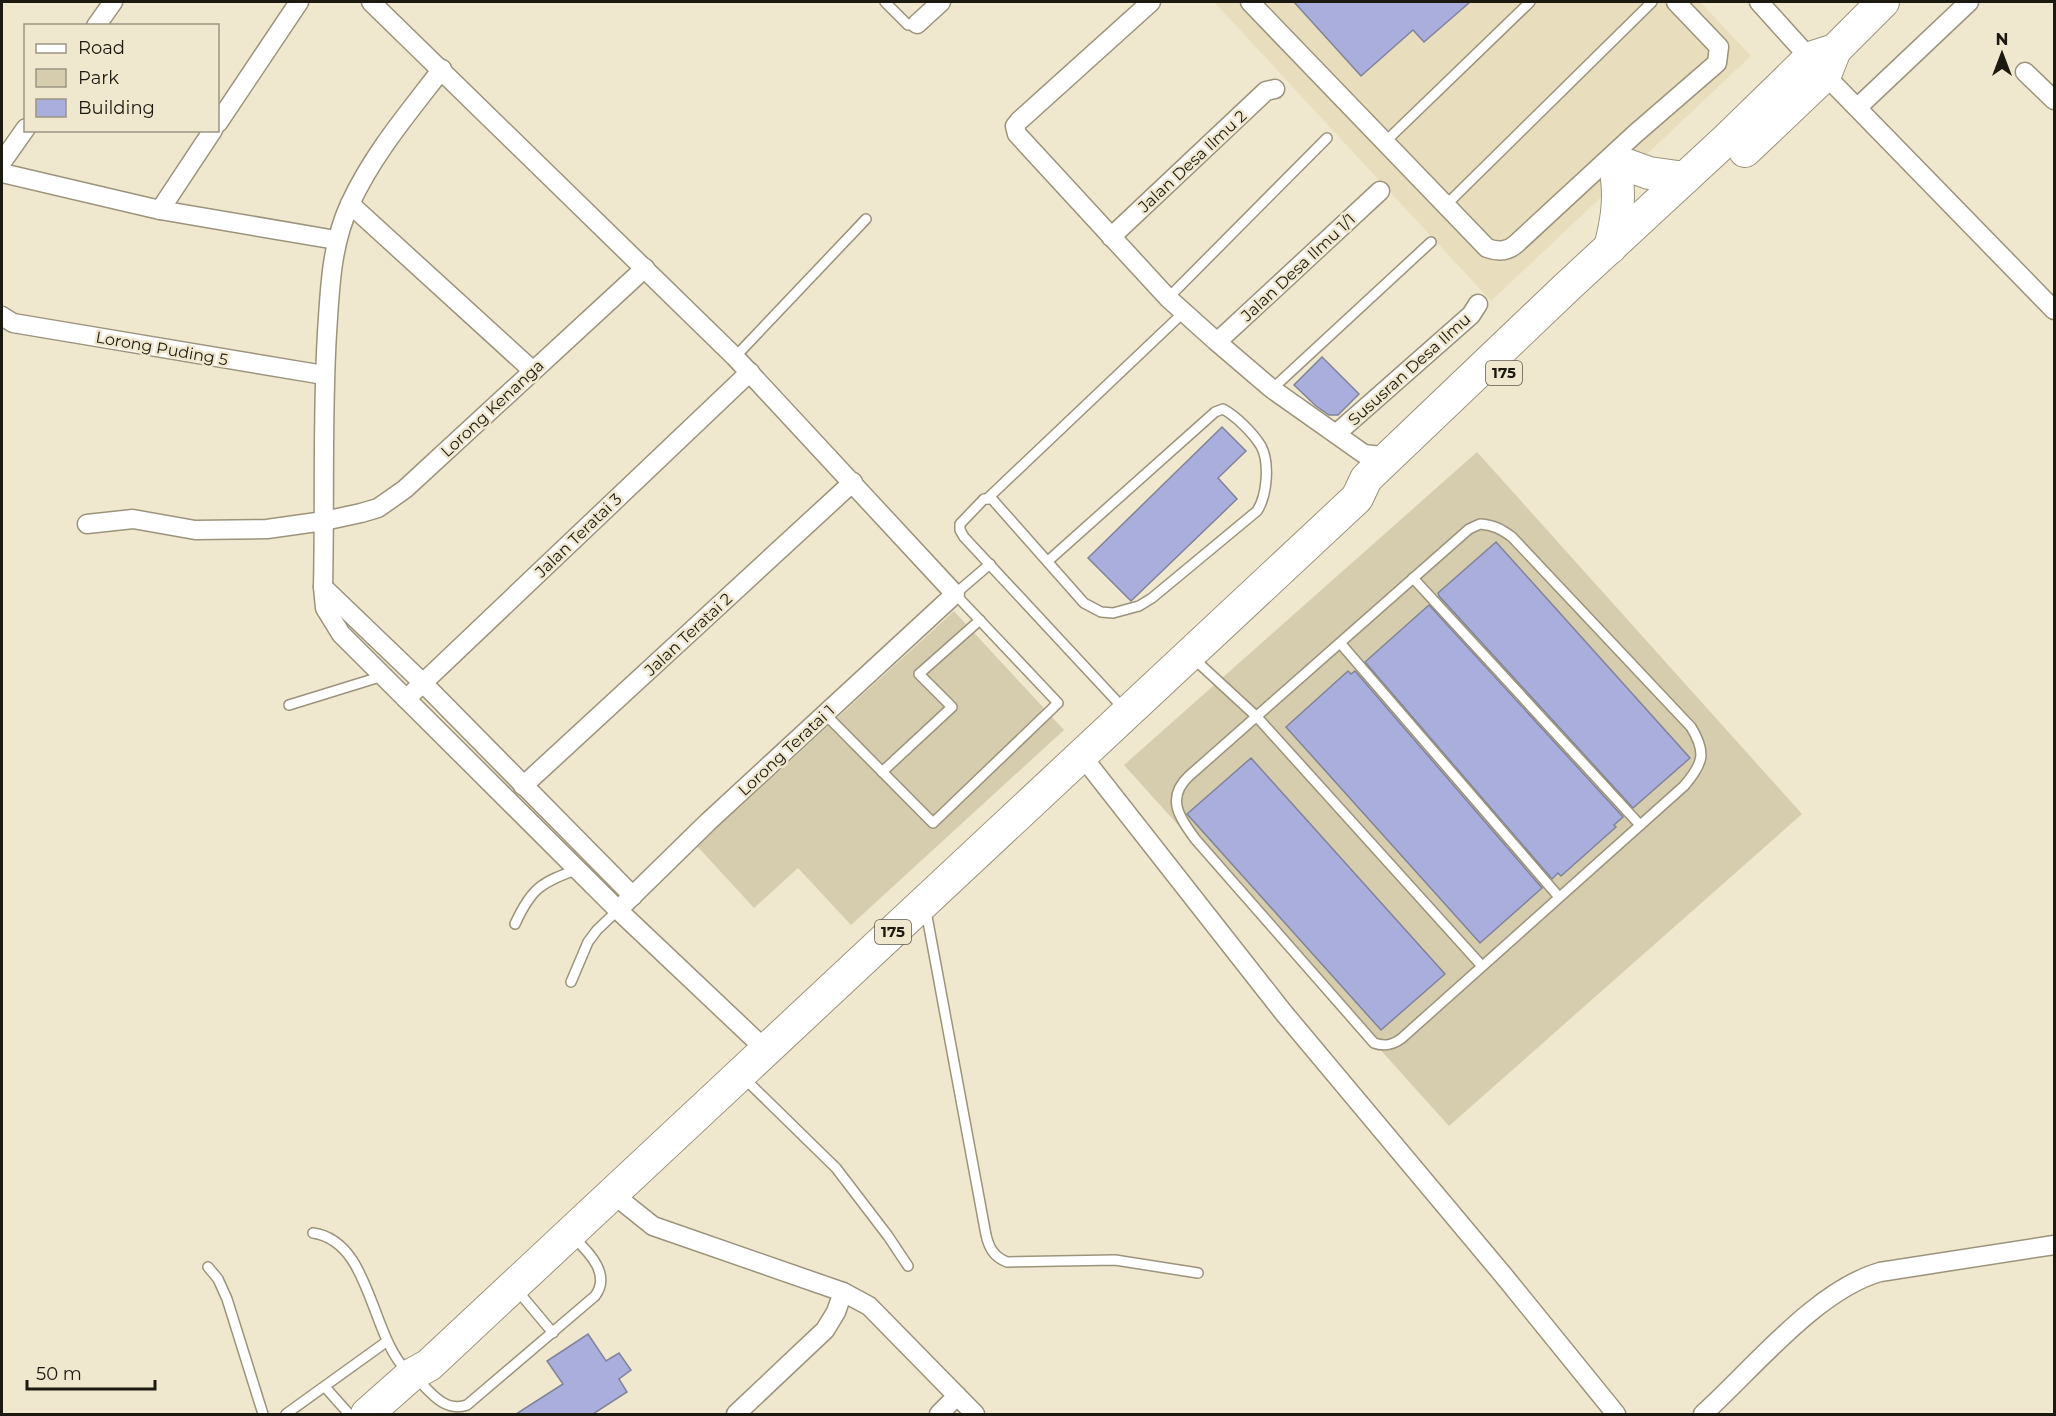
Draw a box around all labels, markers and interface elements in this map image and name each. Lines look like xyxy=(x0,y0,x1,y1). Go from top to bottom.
legend xyxy=(24,24,219,132)
north arrow xyxy=(1972,24,2032,84)
text: N xyxy=(1996,30,2008,49)
text: Road xyxy=(78,37,125,59)
text: Park xyxy=(78,67,119,89)
text: Building xyxy=(78,97,155,119)
street label: Jalan Desa Ilmu 2 xyxy=(1134,106,1250,217)
street label: Jalan Desa Ilmu 1/1 xyxy=(1237,210,1359,326)
street label: Sususran Desa Ilmu xyxy=(1344,309,1475,429)
street label: Lorong Puding 5 xyxy=(94,328,230,369)
street label: Lorong Kenanga xyxy=(437,356,548,461)
road number: 175 xyxy=(1486,361,1522,385)
street label: Jalan Teratai 3 xyxy=(531,489,625,582)
street label: Jalan Teratai 2 xyxy=(640,589,736,680)
street label: Lorong Teratai 1 xyxy=(734,701,838,800)
road number: 175 xyxy=(875,920,911,944)
scale bar xyxy=(27,1353,154,1391)
text: 50 m xyxy=(36,1363,82,1385)

